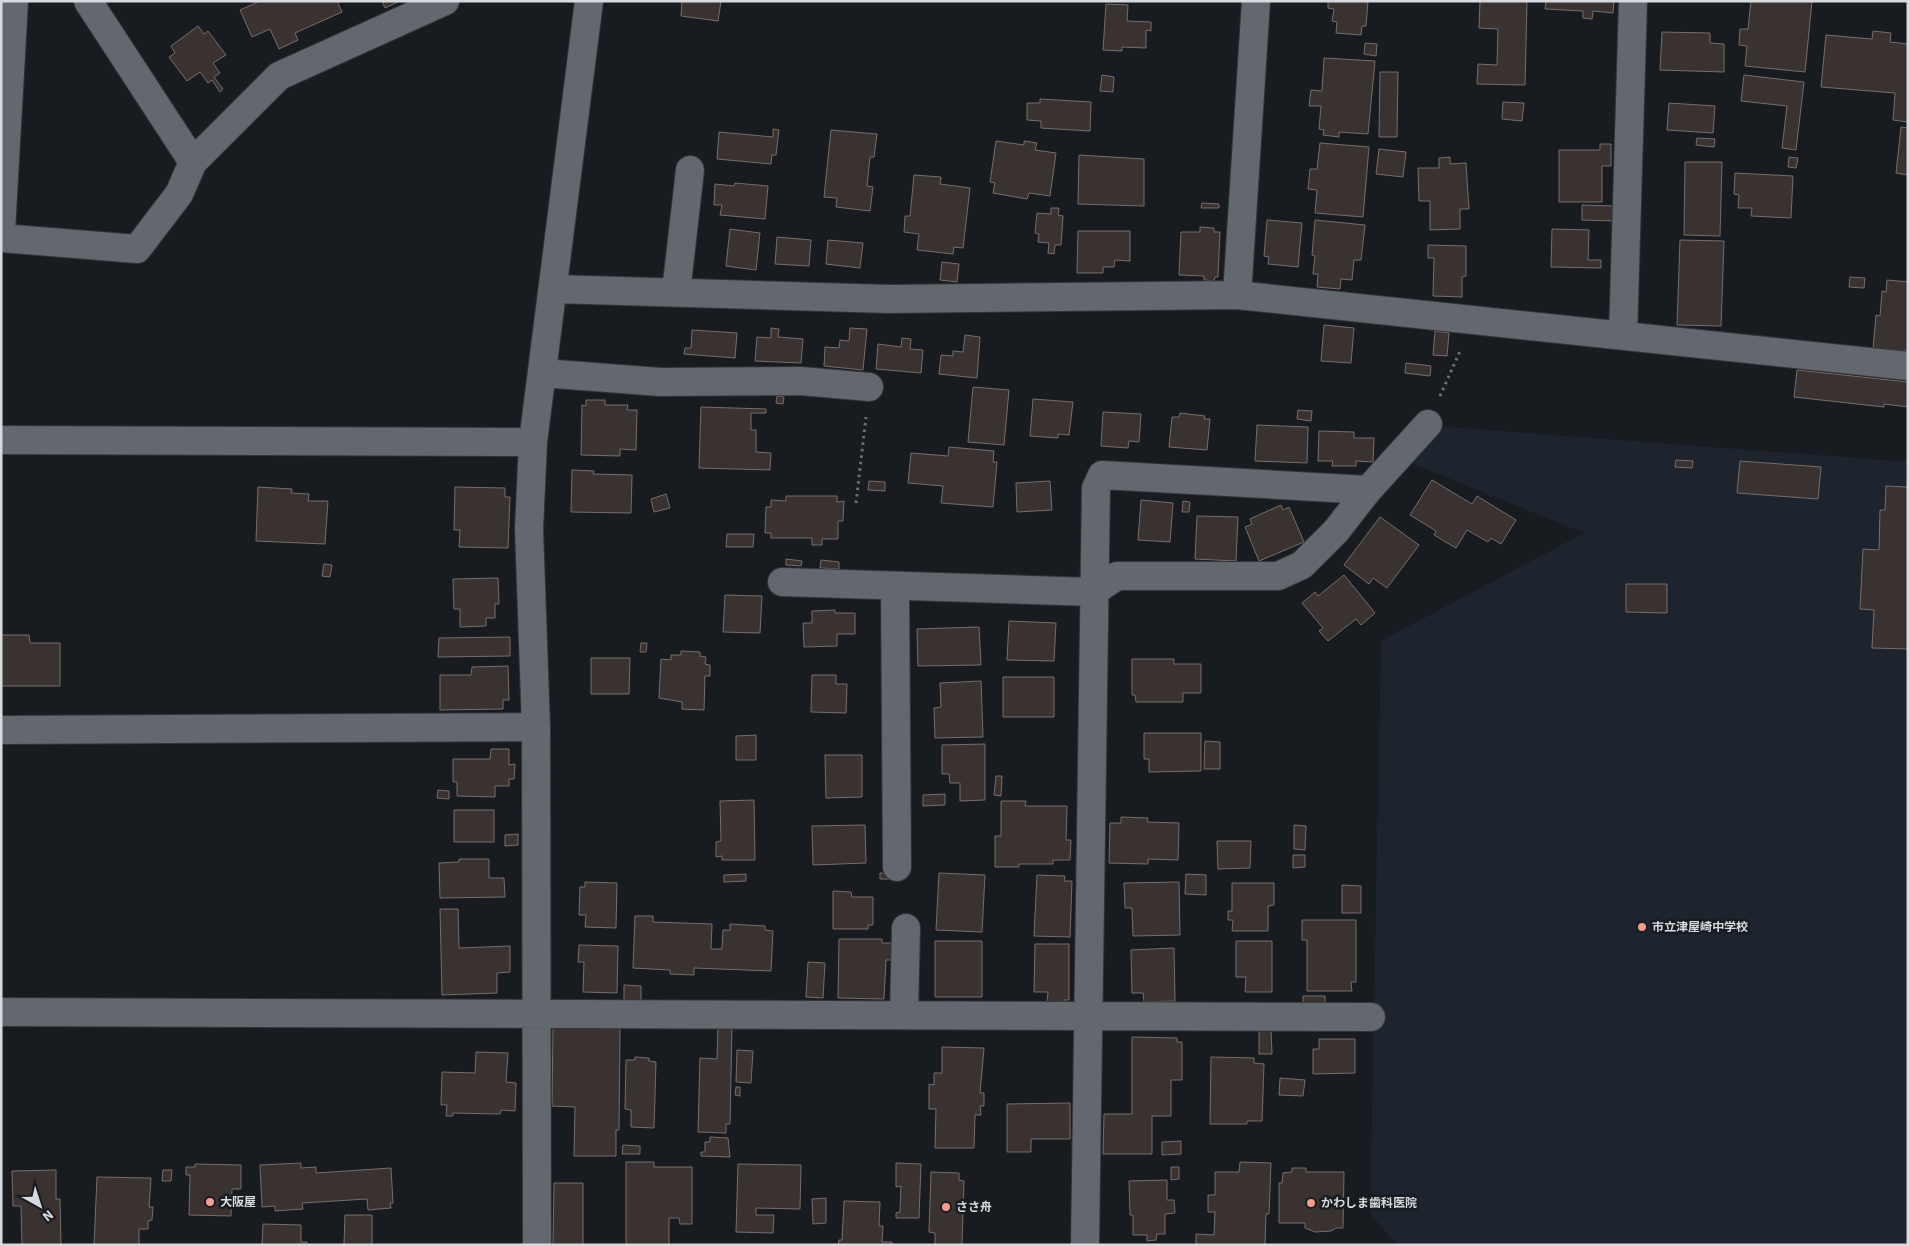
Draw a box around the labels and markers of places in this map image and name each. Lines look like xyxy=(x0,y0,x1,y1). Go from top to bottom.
place label: 市立津屋崎中学校 xyxy=(1652,919,1748,936)
marker: 市立津屋崎中学校 xyxy=(1636,921,1648,933)
place label: 大阪屋 xyxy=(220,1194,256,1211)
place label: かわしま歯科医院 xyxy=(1321,1195,1417,1212)
marker: 大阪屋 xyxy=(204,1196,216,1208)
marker: かわしま歯科医院 xyxy=(1305,1197,1317,1209)
place label: ささ舟 xyxy=(956,1199,992,1216)
marker: ささ舟 xyxy=(940,1201,952,1213)

